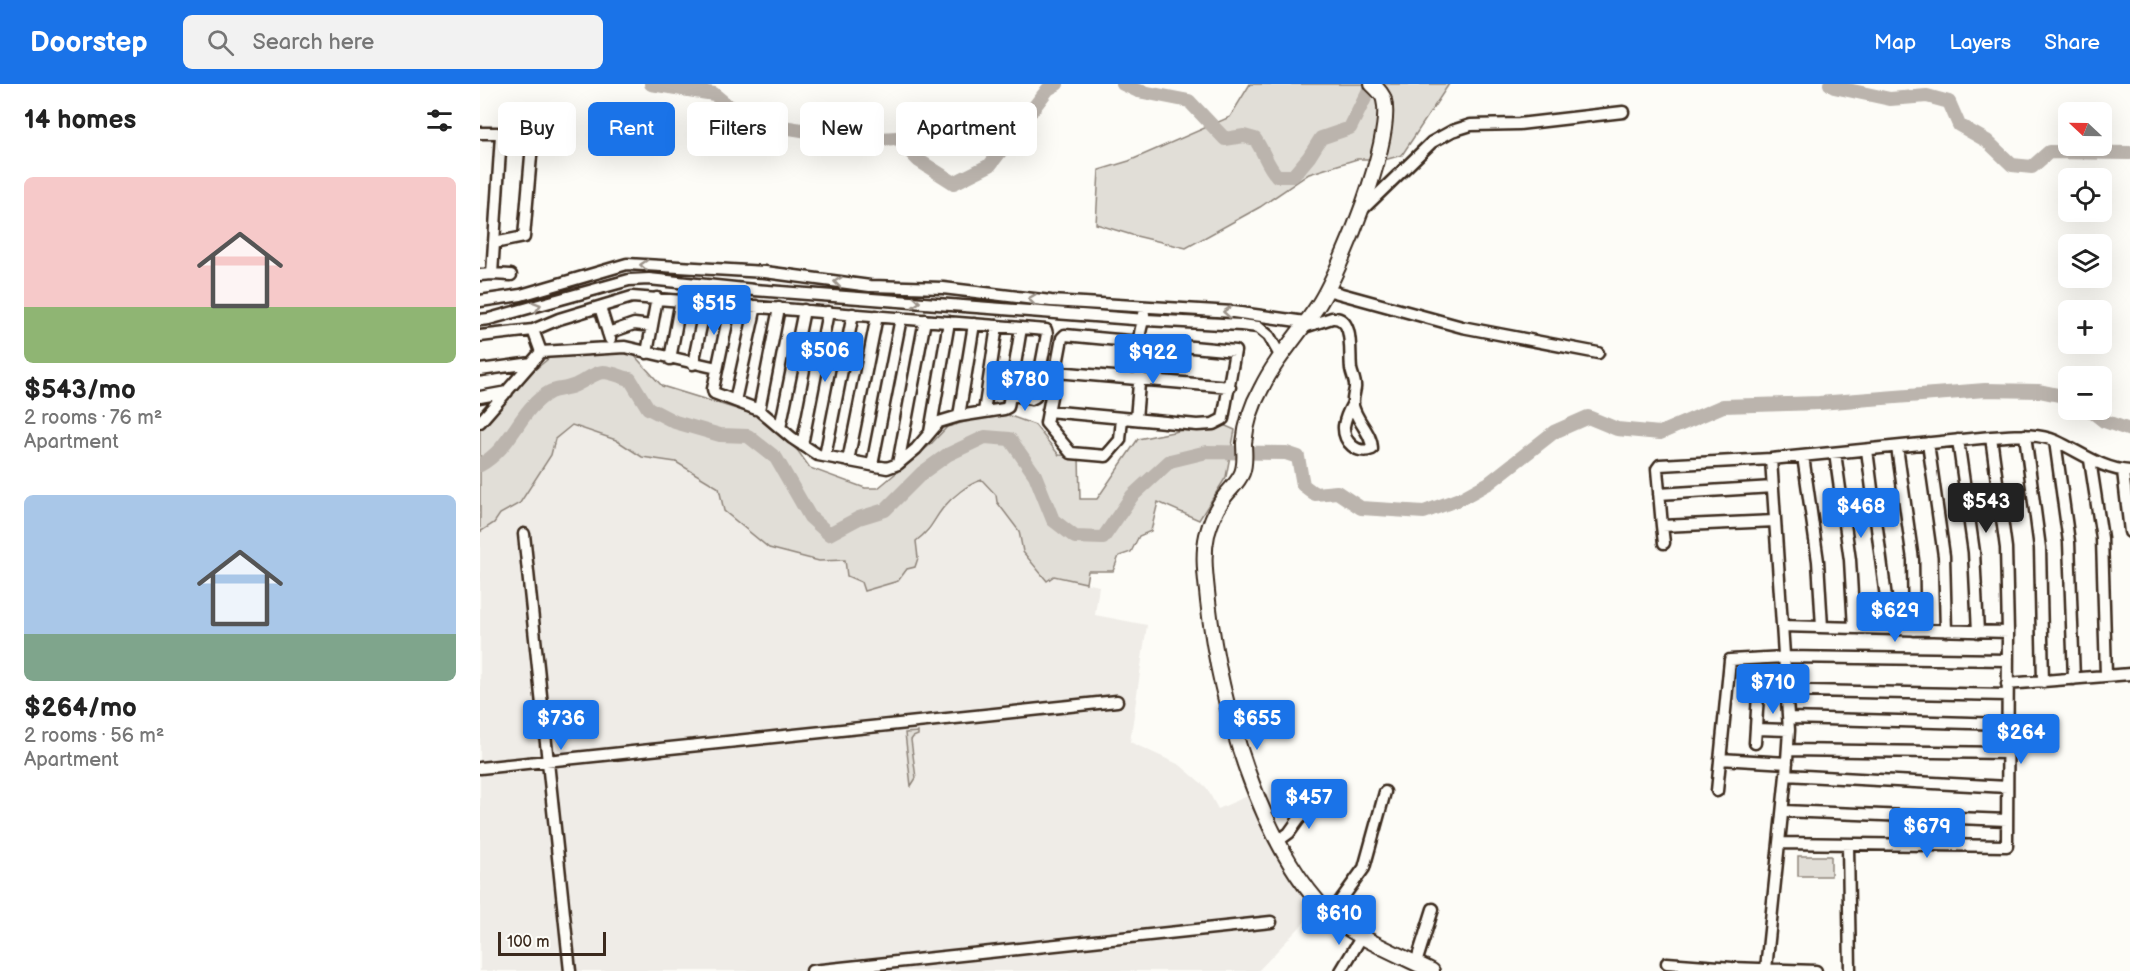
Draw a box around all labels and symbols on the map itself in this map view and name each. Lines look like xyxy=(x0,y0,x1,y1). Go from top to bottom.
north arrow xyxy=(2058,102,2112,156)
one-way arrow xyxy=(639,259,648,272)
one-way arrow xyxy=(833,276,843,289)
pin: $515 xyxy=(678,285,750,336)
one-way arrow xyxy=(1028,293,1037,306)
one-way arrow xyxy=(912,295,921,308)
one-way arrow xyxy=(531,301,542,313)
one-way arrow xyxy=(1222,305,1231,318)
pin: $506 xyxy=(789,332,861,383)
pin: $922 xyxy=(1117,334,1189,385)
pin: $780 xyxy=(989,361,1061,412)
pin: $543 xyxy=(1950,483,2022,534)
pin: $468 xyxy=(1825,488,1897,539)
pin: $629 xyxy=(1859,592,1931,643)
pin: $710 xyxy=(1737,664,1809,715)
pin: $736 xyxy=(525,700,597,751)
pin: $655 xyxy=(1221,700,1293,751)
pin: $264 xyxy=(1985,714,2057,765)
pin: $457 xyxy=(1273,779,1345,830)
pin: $679 xyxy=(1891,808,1963,859)
pin: $610 xyxy=(1303,895,1375,946)
scale bar xyxy=(498,929,606,956)

